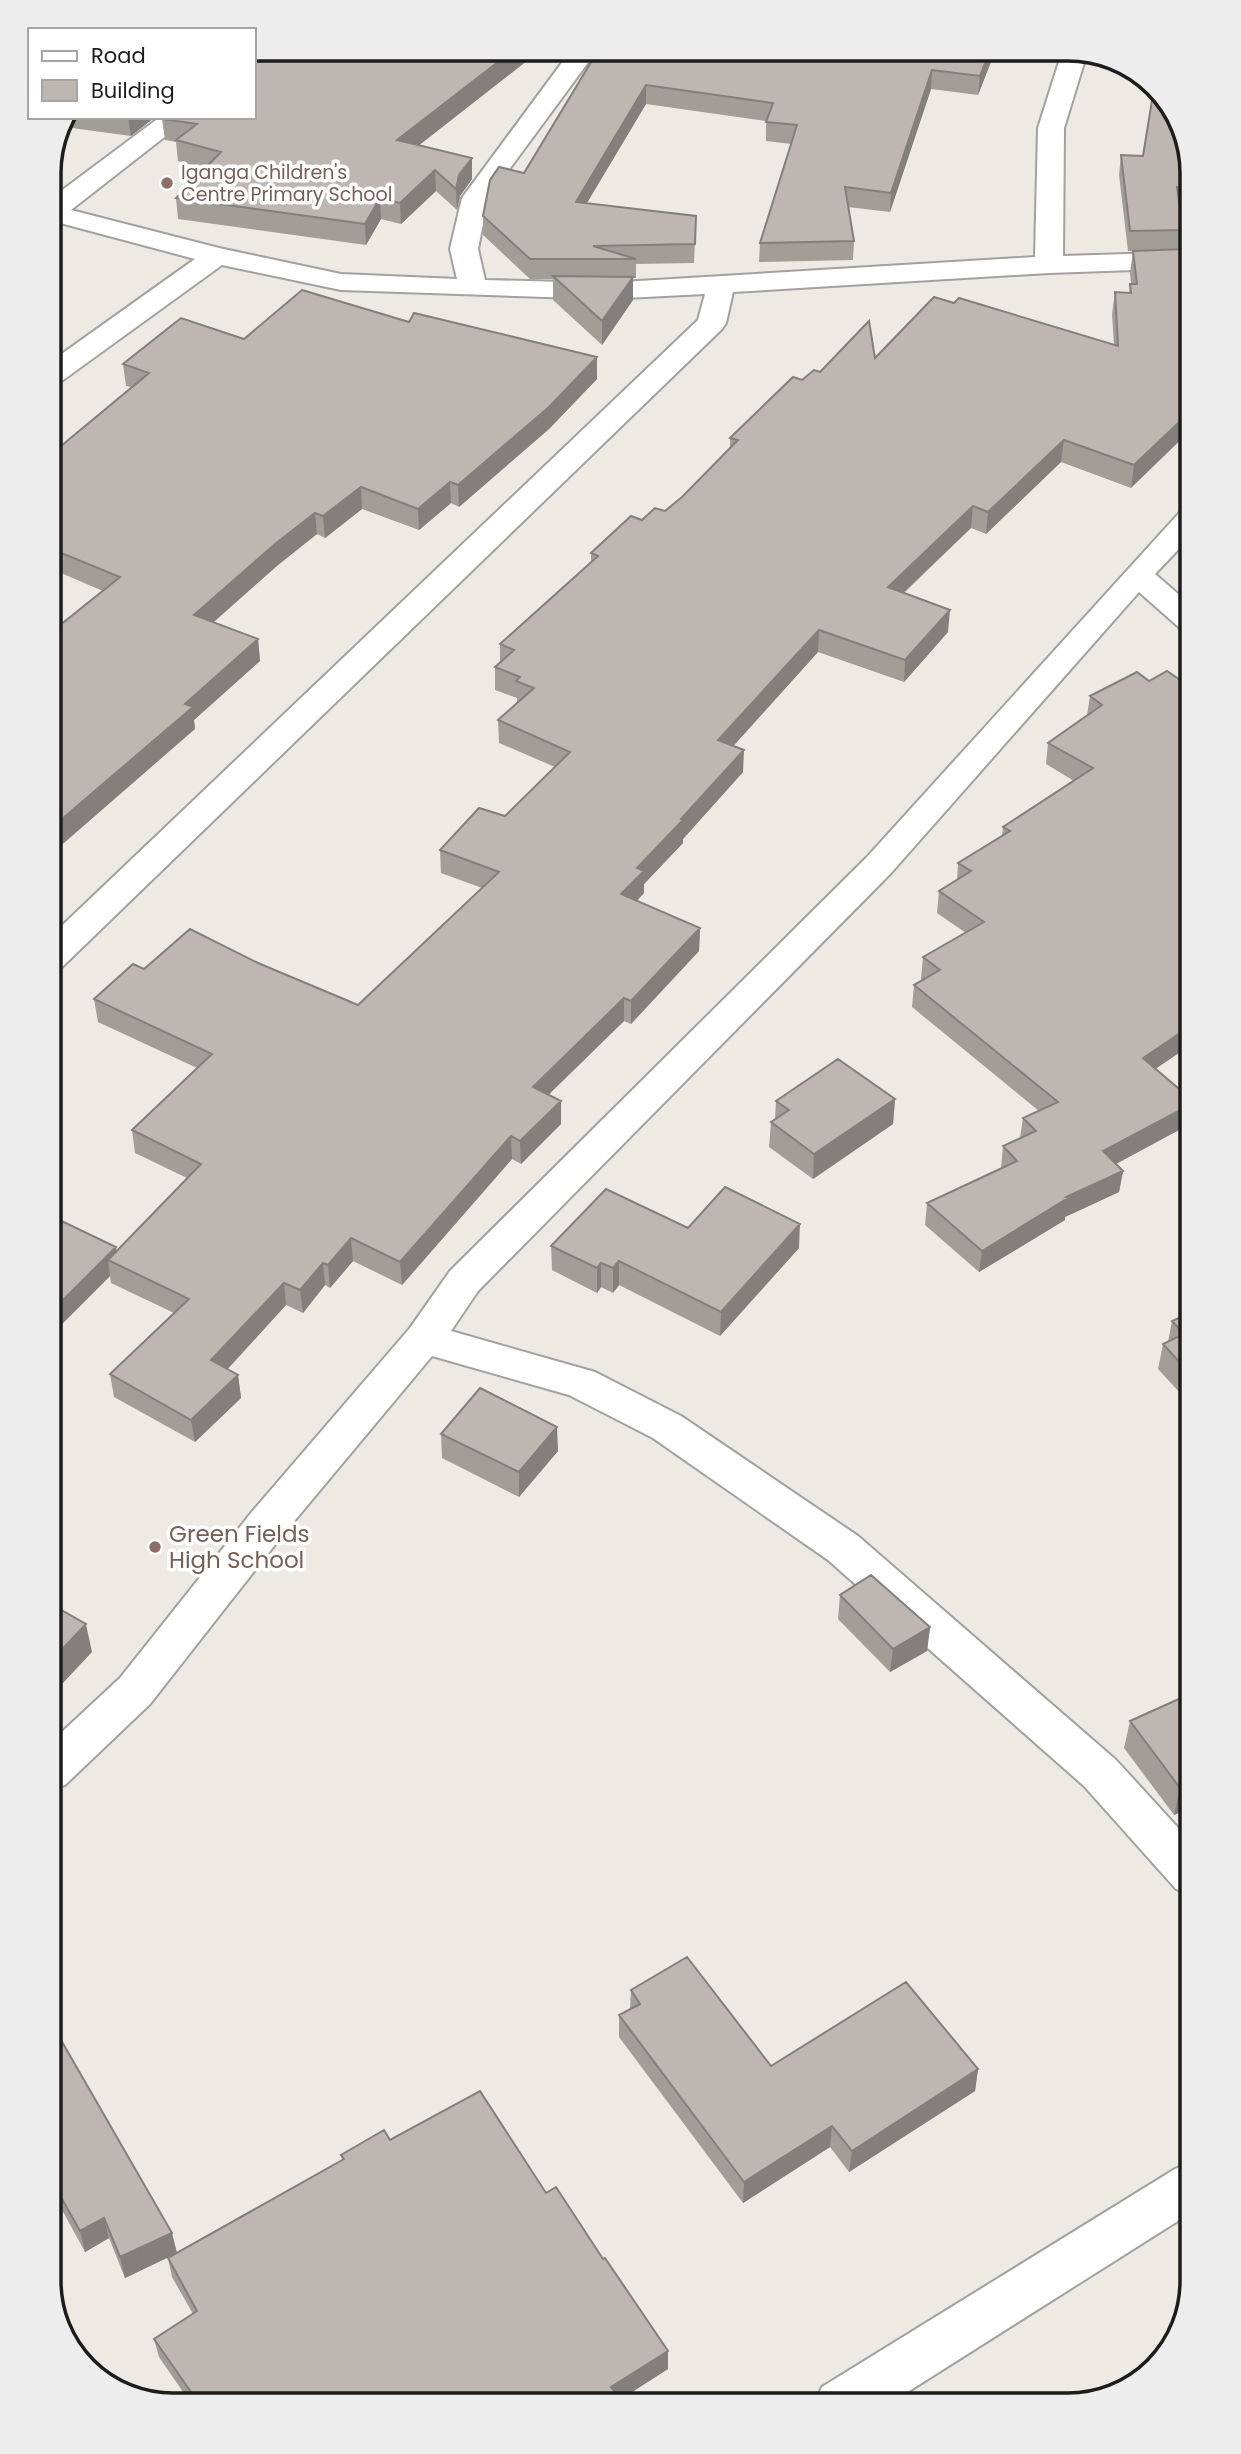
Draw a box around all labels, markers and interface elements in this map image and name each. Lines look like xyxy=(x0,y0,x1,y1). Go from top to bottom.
legend xyxy=(28,28,256,119)
text: Road xyxy=(91,41,146,70)
text: Building xyxy=(91,76,175,105)
place label: Iganga Children's Centre Primary School xyxy=(181,159,392,208)
marker: Iganga Children's Centre Primary School xyxy=(159,175,175,191)
place label: Green Fields High School xyxy=(169,1518,310,1576)
marker: Green Fields High School xyxy=(147,1539,163,1555)

